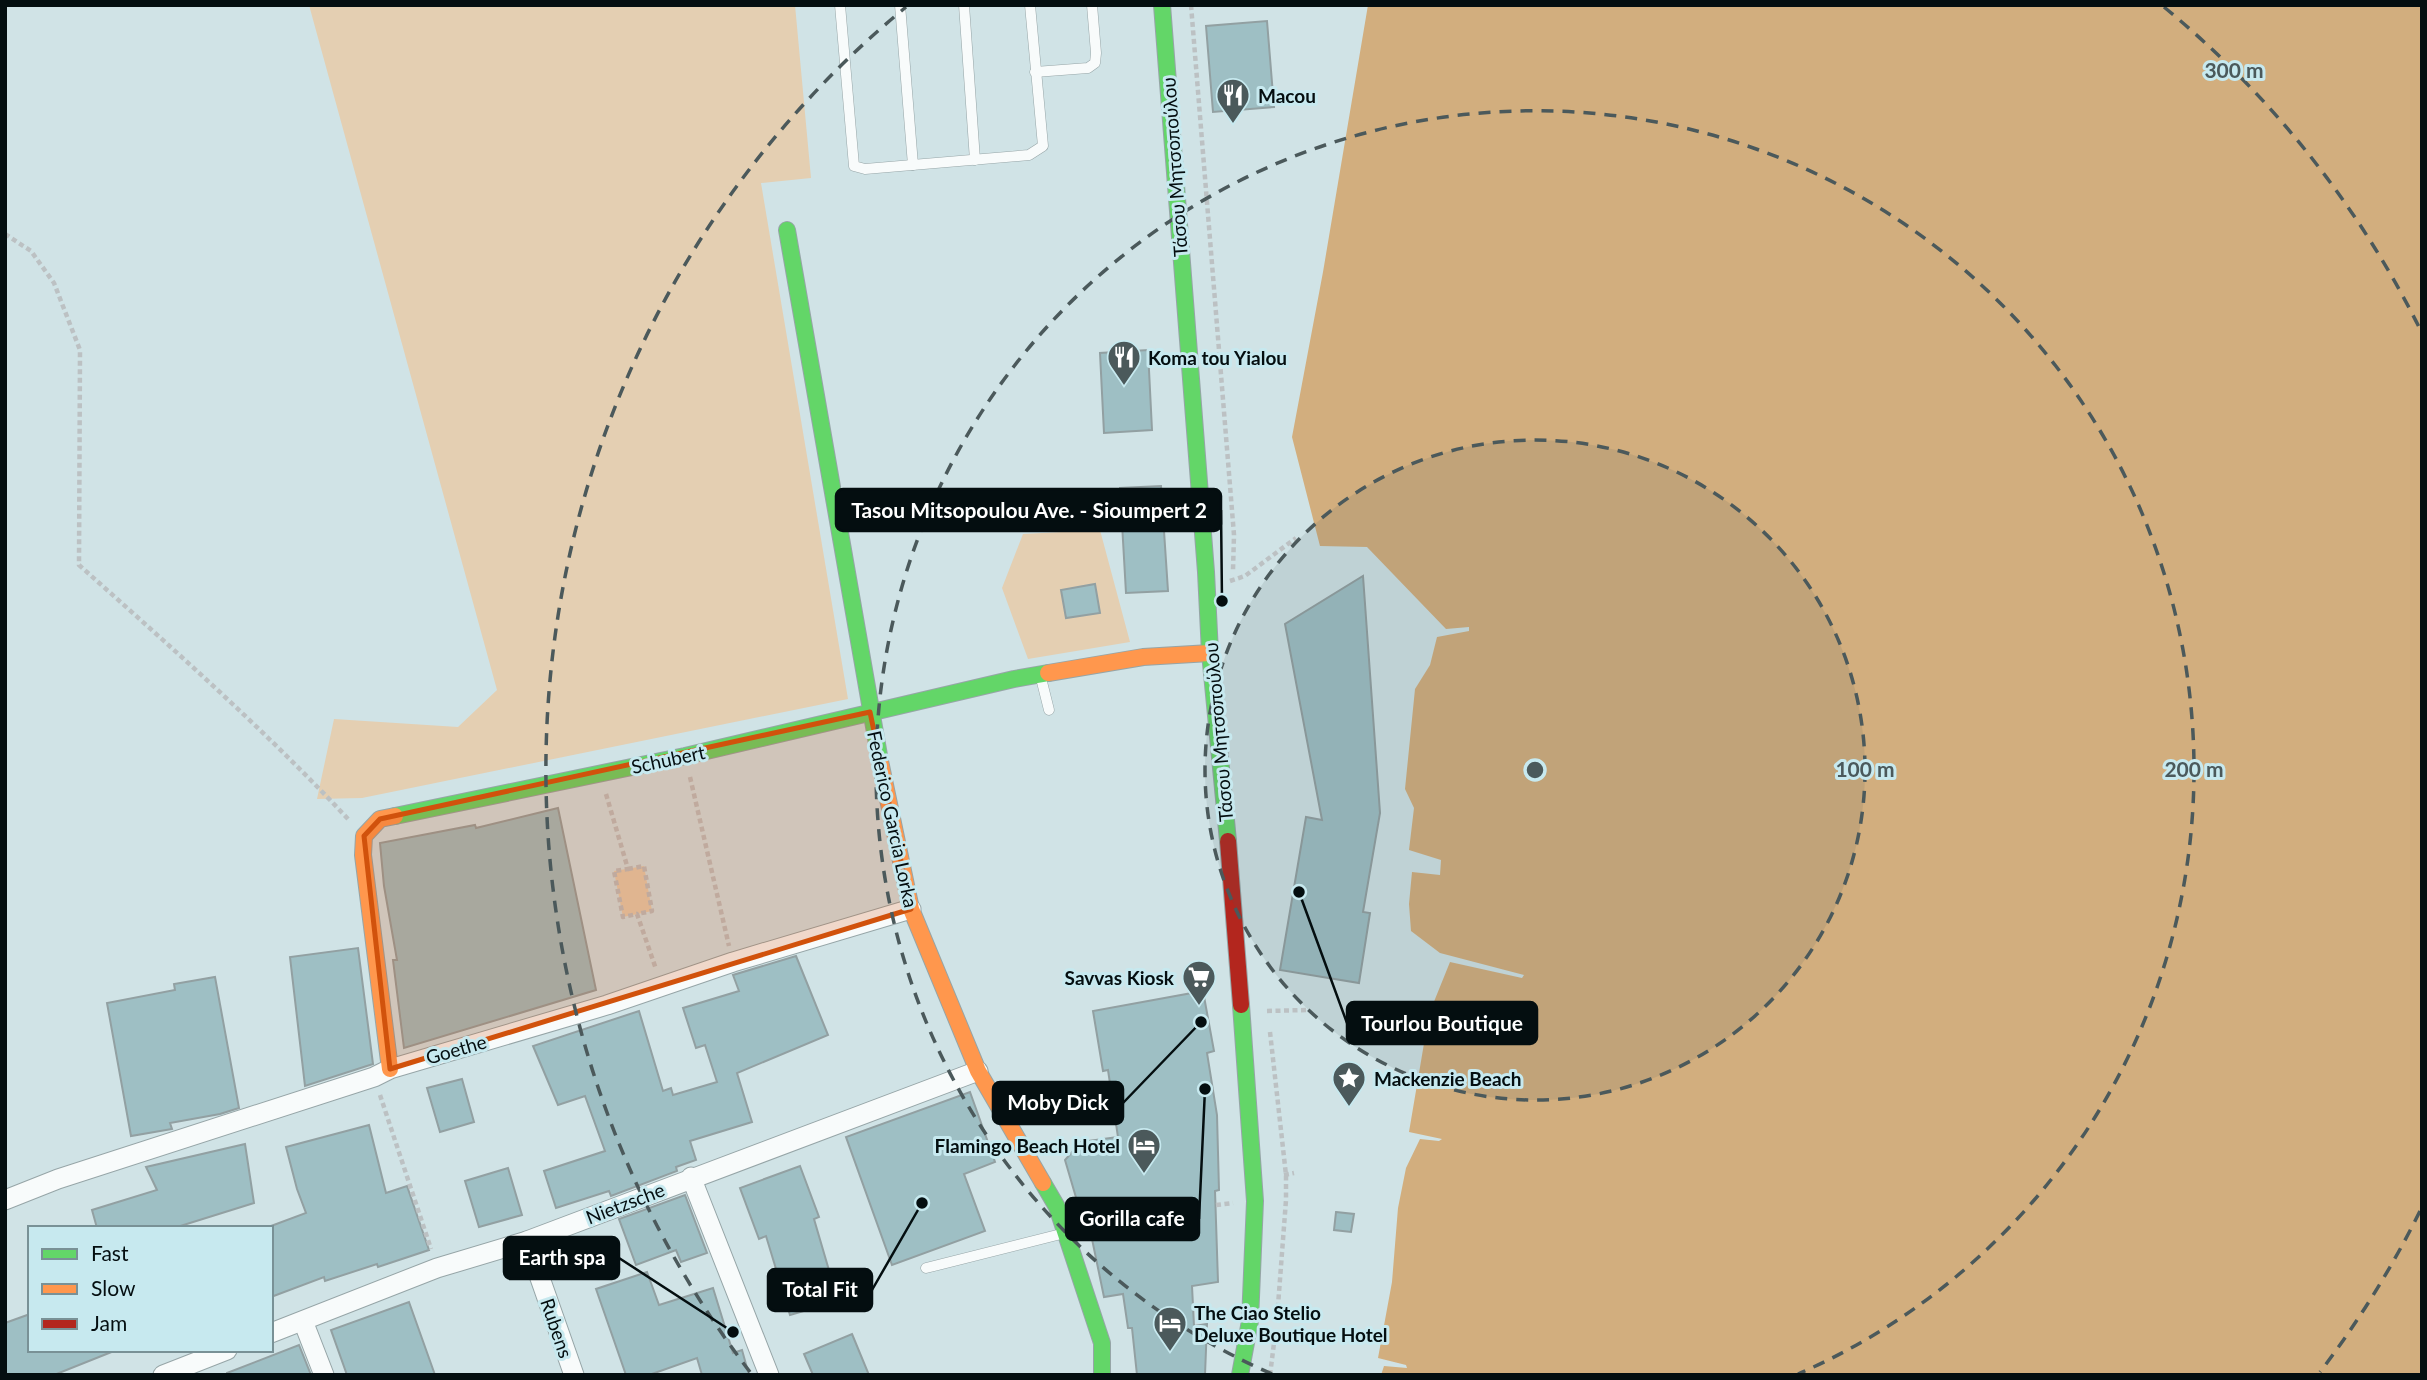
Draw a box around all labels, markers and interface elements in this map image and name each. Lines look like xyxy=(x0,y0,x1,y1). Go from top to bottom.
text: 300 m xyxy=(2204,57,2264,82)
street label: Τάσου Μητσοπούλου xyxy=(1156,76,1192,258)
restaurant icon: Macou xyxy=(1214,76,1252,125)
place label: Macou xyxy=(1258,84,1316,107)
restaurant icon: Koma tou Yialou xyxy=(1105,338,1143,387)
place label: Koma tou Yialou xyxy=(1148,346,1287,369)
callout: Tasou Mitsopoulou Ave. - Sioumpert 2 xyxy=(836,489,1221,531)
text: Tasou Mitsopoulou Ave. - Sioumpert 2 xyxy=(851,497,1207,522)
street label: Τάσου Μητσοπούλου xyxy=(1199,641,1237,823)
street label: Federico Garcia Lorka xyxy=(863,728,923,910)
street label: Schubert xyxy=(629,740,707,778)
text: 100 m xyxy=(1835,756,1895,781)
text: 200 m xyxy=(2164,756,2224,781)
centre of rings xyxy=(1523,758,1547,782)
supermarket icon: Savvas Kiosk xyxy=(1180,958,1218,1007)
place label: Savvas Kiosk xyxy=(1065,966,1175,989)
callout: Tourlou Boutique xyxy=(1347,1002,1537,1044)
text: Tourlou Boutique xyxy=(1361,1010,1523,1035)
street label: Goethe xyxy=(423,1029,489,1069)
place icon: Mackenzie Beach xyxy=(1330,1059,1368,1108)
place label: Mackenzie Beach xyxy=(1374,1067,1521,1090)
callout: Moby Dick xyxy=(993,1082,1123,1124)
text: Moby Dick xyxy=(1007,1089,1109,1114)
hotel icon: Flamingo Beach Hotel xyxy=(1125,1126,1163,1175)
place label: Flamingo Beach Hotel xyxy=(935,1134,1120,1157)
street label: Nietzsche xyxy=(582,1178,668,1228)
callout: Gorilla cafe xyxy=(1066,1198,1199,1240)
text: Gorilla cafe xyxy=(1079,1205,1185,1230)
legend xyxy=(28,1226,273,1352)
callout: Earth spa xyxy=(504,1237,619,1279)
text: Fast xyxy=(91,1240,129,1265)
text: Earth spa xyxy=(518,1244,606,1269)
callout: Total Fit xyxy=(768,1269,872,1311)
text: Slow xyxy=(91,1275,136,1300)
text: Total Fit xyxy=(782,1276,858,1301)
street label: Rubens xyxy=(536,1295,578,1361)
place label: The Ciao Stelio Deluxe Boutique Hotel xyxy=(1194,1301,1388,1346)
hotel icon: The Ciao Stelio Deluxe Boutique Hotel xyxy=(1151,1304,1189,1353)
text: Jam xyxy=(91,1310,127,1335)

